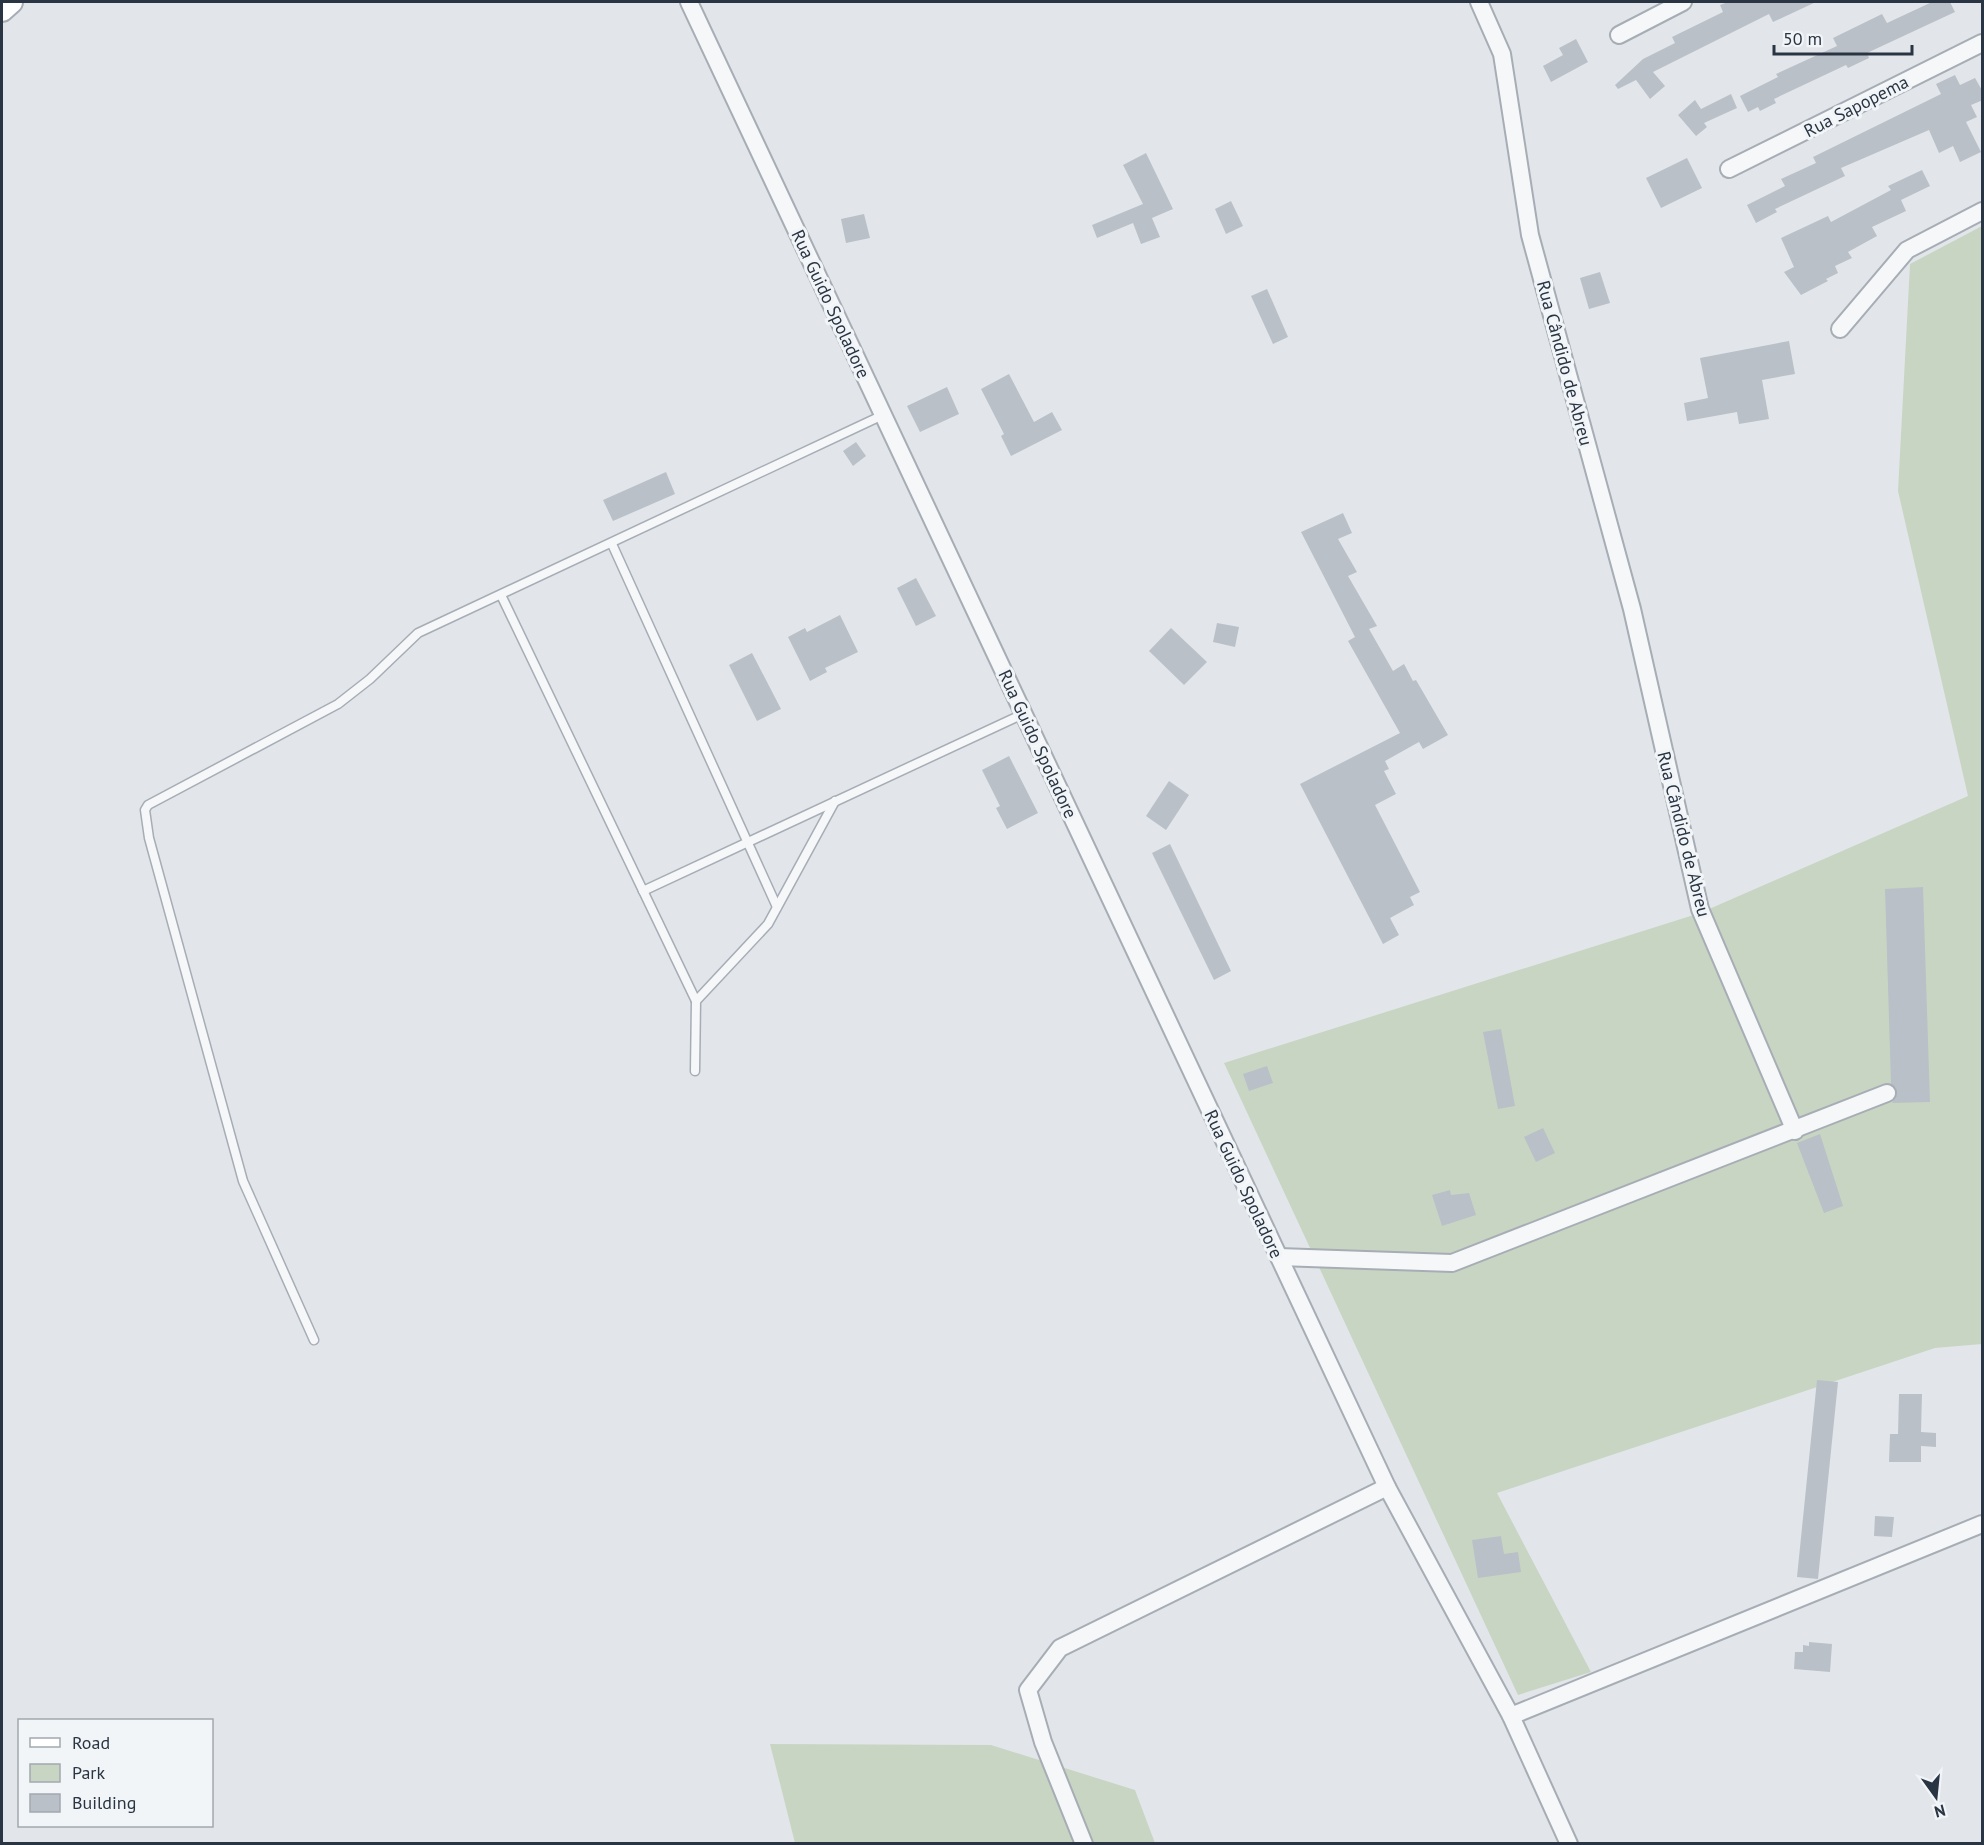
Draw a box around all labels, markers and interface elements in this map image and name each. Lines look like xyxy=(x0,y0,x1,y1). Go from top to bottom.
scale bar xyxy=(1774,18,1912,56)
text: 50 m xyxy=(1783,27,1822,50)
street label: Rua Sapopema xyxy=(1800,70,1912,142)
street label: Rua Guido Spoladore xyxy=(786,226,876,382)
street label: Rua Cândido de Abreu xyxy=(1532,278,1598,448)
street label: Rua Guido Spoladore xyxy=(993,666,1083,822)
street label: Rua Cândido de Abreu xyxy=(1652,749,1716,919)
street label: Rua Guido Spoladore xyxy=(1199,1106,1289,1262)
legend xyxy=(18,1719,213,1827)
text: Road xyxy=(72,1731,110,1754)
text: Park xyxy=(72,1761,105,1784)
north arrow xyxy=(1906,1767,1966,1827)
text: Building xyxy=(72,1791,136,1814)
text: N xyxy=(1932,1800,1948,1823)

